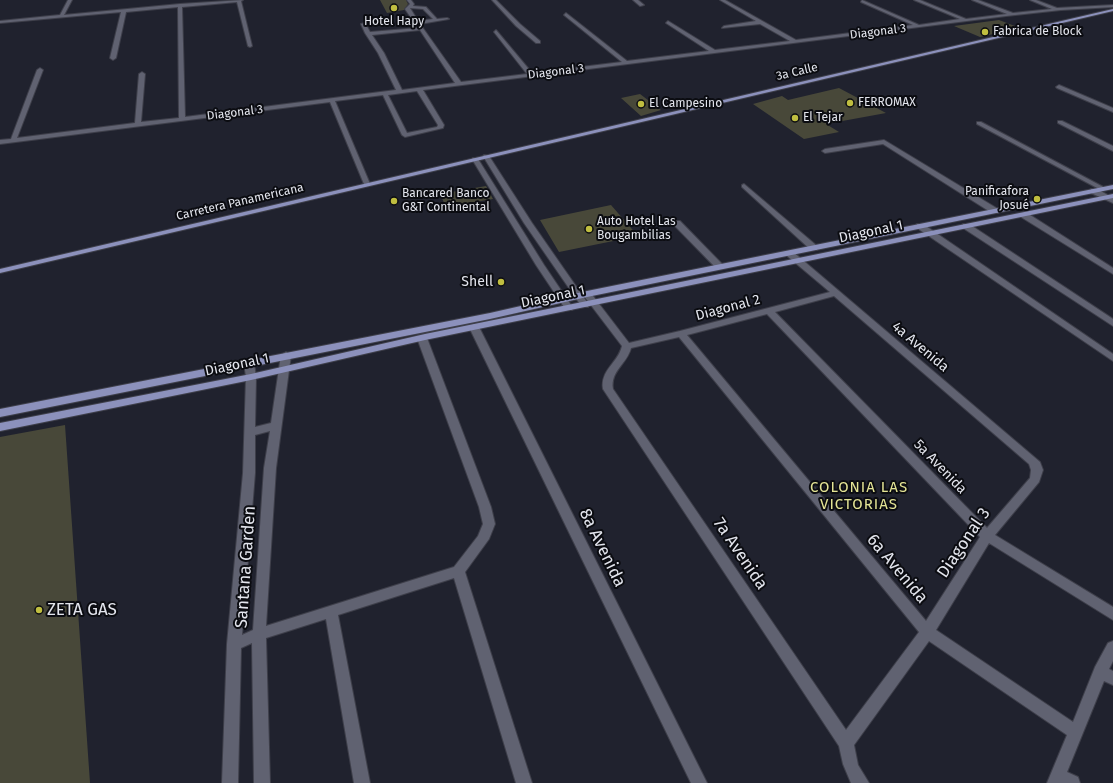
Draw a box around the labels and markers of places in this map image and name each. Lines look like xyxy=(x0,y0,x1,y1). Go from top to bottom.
marker: Hotel Hapy xyxy=(389,3,399,13)
place label: Hotel Hapy xyxy=(364,15,424,29)
place label: Fabrica de Block xyxy=(993,25,1082,39)
marker: Fabrica de Block xyxy=(980,27,990,37)
place label: FERROMAX xyxy=(858,96,916,110)
place label: El Campesino xyxy=(649,97,722,111)
marker: FERROMAX xyxy=(845,98,855,108)
marker: El Campesino xyxy=(636,99,646,109)
place label: El Tejar xyxy=(803,111,843,125)
marker: El Tejar xyxy=(790,113,800,123)
place label: Panificafora Josué xyxy=(965,185,1029,213)
place label: Bancared Banco G&T Continental xyxy=(402,187,490,215)
marker: Panificafora Josué xyxy=(1032,194,1042,204)
marker: Bancared Banco G&T Continental xyxy=(389,196,399,206)
place label: Auto Hotel Las Bougambilias xyxy=(597,215,676,243)
marker: Auto Hotel Las Bougambilias xyxy=(584,224,594,234)
place label: Shell xyxy=(461,274,493,290)
marker: Shell xyxy=(496,277,506,287)
place label: ZETA GAS xyxy=(47,600,117,620)
marker: ZETA GAS xyxy=(34,605,44,615)

